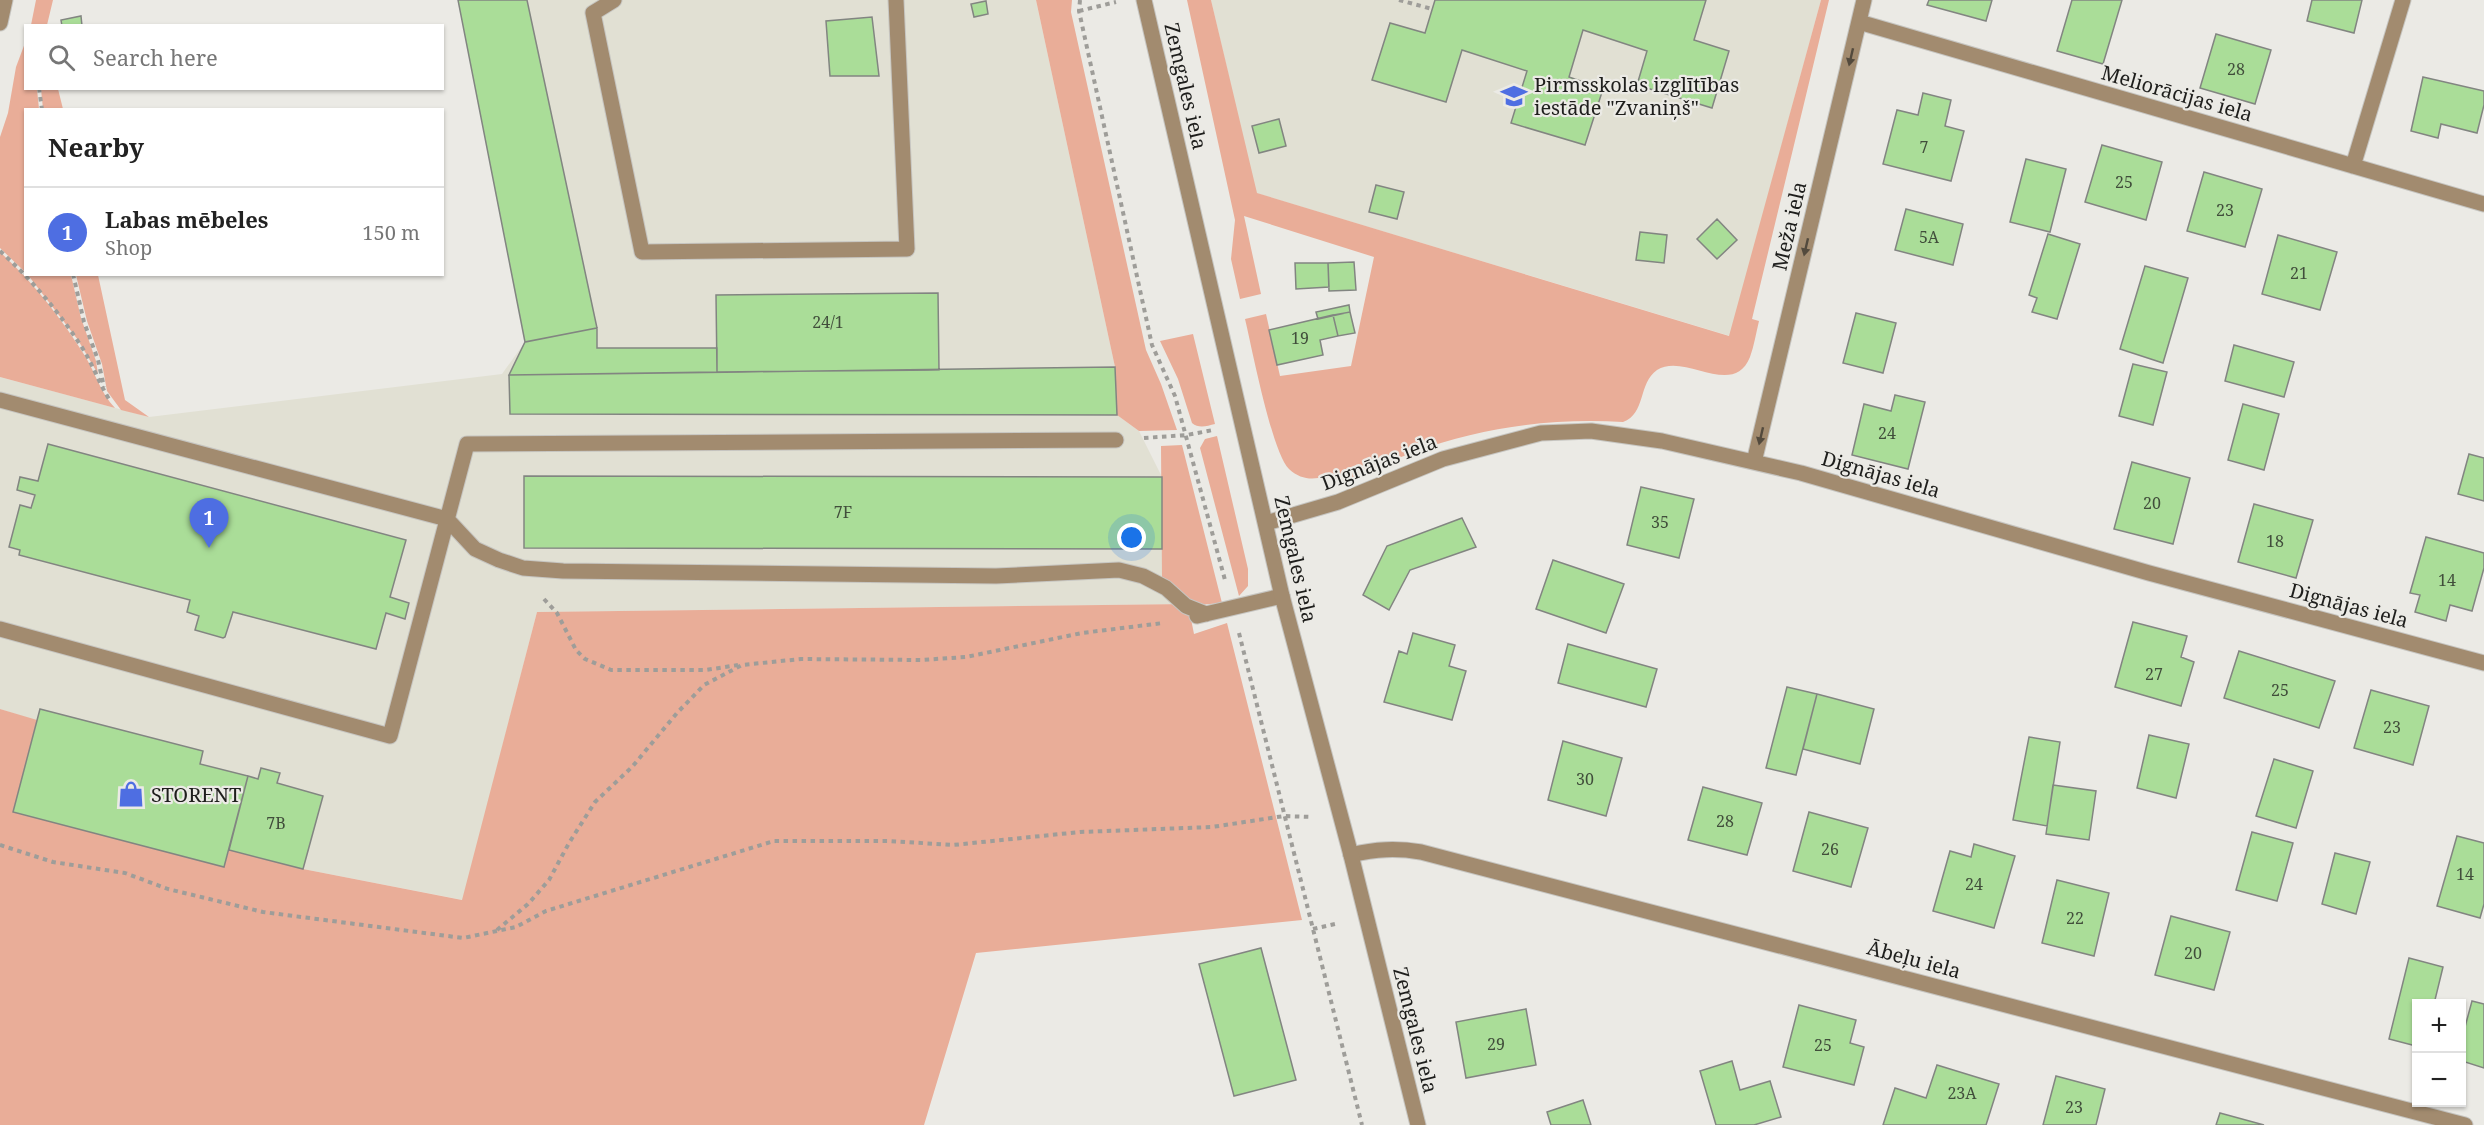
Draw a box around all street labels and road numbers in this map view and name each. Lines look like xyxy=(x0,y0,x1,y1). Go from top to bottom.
street label: Zemgales iela xyxy=(1158,20,1214,152)
street label: Meliorācijas iela xyxy=(2098,58,2256,128)
street label: Meža iela xyxy=(1766,179,1812,273)
street label: Dignājas iela xyxy=(1317,428,1441,496)
street label: Dignājas iela xyxy=(1819,444,1943,504)
street label: Zemgales iela xyxy=(1268,493,1324,625)
street label: Dignājas iela xyxy=(2287,576,2411,634)
street label: Ābeļu iela xyxy=(1864,934,1964,984)
street label: Zemgales iela xyxy=(1387,964,1445,1096)

